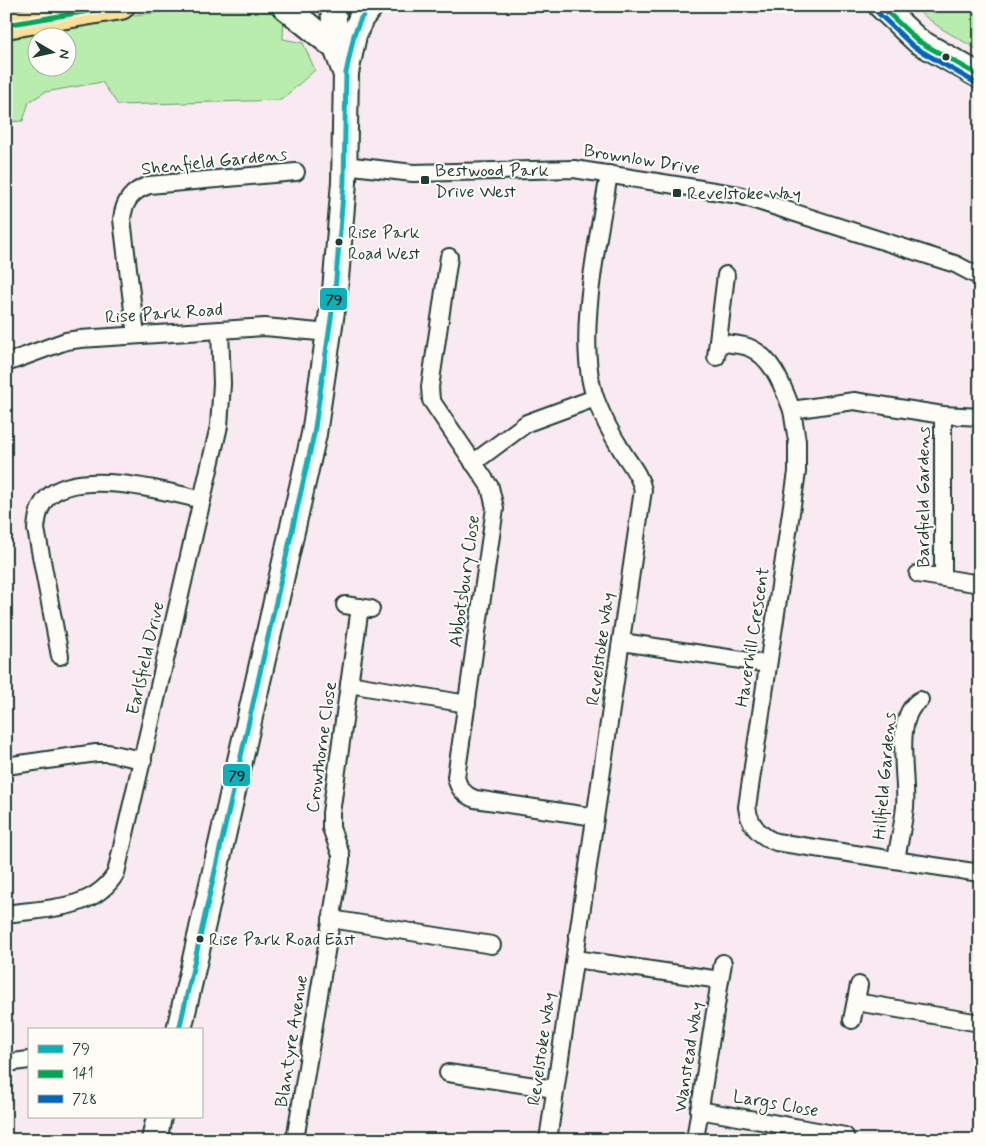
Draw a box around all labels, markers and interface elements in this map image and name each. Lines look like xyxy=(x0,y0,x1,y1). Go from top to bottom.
north arrow xyxy=(28,28,78,78)
text: N xyxy=(54,48,73,60)
unlabelled marker xyxy=(941,52,951,62)
street label: Brownlow Drive xyxy=(582,139,702,181)
street label: Shenfield Gardens xyxy=(140,142,288,182)
place label: Bestwood Park Drive West xyxy=(435,159,549,204)
marker: Bestwood Park Drive West xyxy=(419,174,431,186)
place label: Revelstoke Way xyxy=(687,182,801,206)
marker: Revelstoke Way xyxy=(671,187,683,199)
place label: Rise Park Road West xyxy=(348,222,420,265)
marker: Rise Park Road West xyxy=(334,237,344,247)
line badge: 79 xyxy=(319,287,348,311)
text: 79 xyxy=(326,291,342,309)
street label: Rise Park Road xyxy=(104,298,224,330)
street label: Bardfield Gardens xyxy=(912,426,936,568)
street label: Abbotsbury Close xyxy=(444,514,486,649)
street label: Haverhill Crescent xyxy=(730,566,776,709)
street label: Revelstoke Way xyxy=(581,591,621,707)
street label: Earlsfield Drive xyxy=(121,599,171,717)
street label: Crowthorne Close xyxy=(301,680,343,814)
street label: Hillfield Gardens xyxy=(867,711,903,841)
line badge: 79 xyxy=(222,763,251,787)
text: 79 xyxy=(229,767,245,785)
place label: Rise Park Road East xyxy=(209,929,355,951)
marker: Rise Park Road East xyxy=(195,934,205,944)
street label: Blantyre Avenue xyxy=(270,973,314,1109)
street label: Revelstoke Way xyxy=(522,991,562,1107)
street label: Wanstead Way xyxy=(668,1000,710,1114)
legend xyxy=(28,1028,202,1118)
text: 79 xyxy=(72,1040,90,1060)
text: 141 xyxy=(72,1064,94,1084)
street label: Largs Close xyxy=(731,1085,821,1124)
text: 728 xyxy=(72,1090,97,1110)

